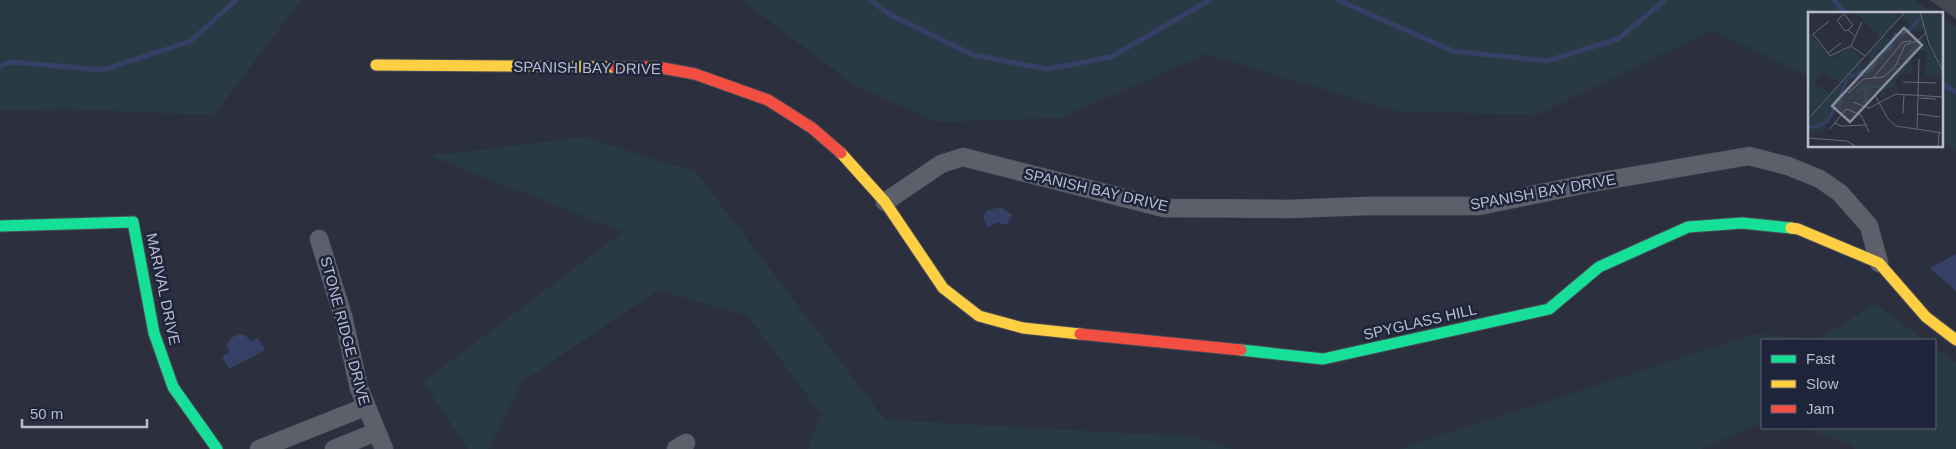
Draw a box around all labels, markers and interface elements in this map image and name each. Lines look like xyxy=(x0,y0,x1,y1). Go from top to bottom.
inset map xyxy=(1808,12,1944,148)
street label: SPANISH BAY DRIVE xyxy=(513,58,661,77)
street label: SPANISH BAY DRIVE xyxy=(1022,165,1170,214)
street label: SPANISH BAY DRIVE xyxy=(1469,170,1617,213)
street label: MARIVAL DRIVE xyxy=(143,231,184,347)
street label: STONE RIDGE DRIVE xyxy=(317,255,374,407)
street label: SPYGLASS HILL xyxy=(1362,300,1478,343)
legend xyxy=(1761,339,1936,429)
text: Fast xyxy=(1806,350,1836,367)
text: Slow xyxy=(1806,375,1839,392)
scale bar xyxy=(22,396,148,428)
text: Jam xyxy=(1806,400,1834,417)
text: 50 m xyxy=(30,405,63,422)

